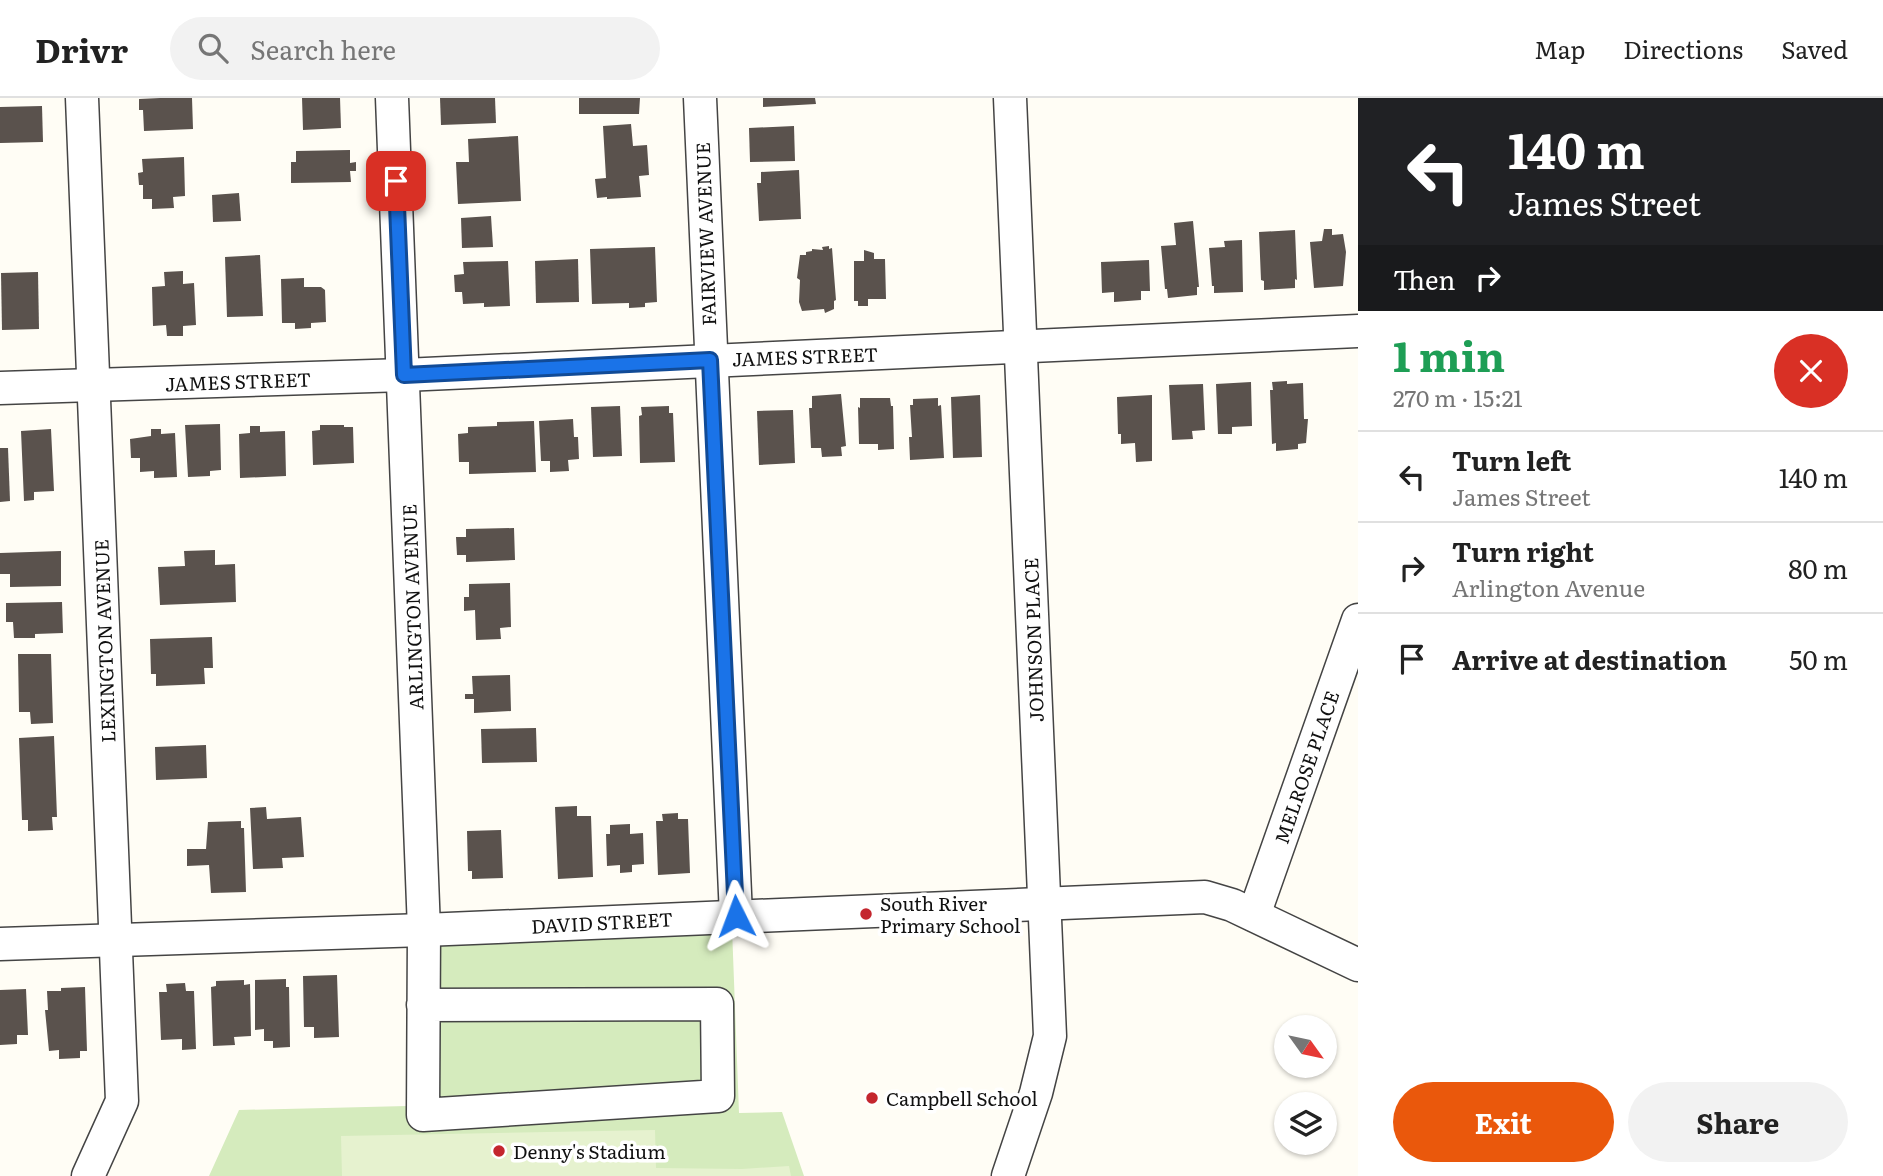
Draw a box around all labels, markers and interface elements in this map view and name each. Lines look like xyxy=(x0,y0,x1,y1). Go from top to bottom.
search box xyxy=(170,17,660,80)
text: Drivr xyxy=(35,24,128,73)
icon: search xyxy=(194,29,232,67)
text: Search here xyxy=(250,29,396,68)
text: Map xyxy=(1534,31,1585,66)
text: Directions xyxy=(1623,31,1743,66)
text: Saved xyxy=(1781,31,1848,66)
text: 140 m xyxy=(1508,111,1645,184)
icon: left xyxy=(1393,126,1484,217)
street label: FAIRVIEW AVENUE xyxy=(688,142,722,326)
pin xyxy=(366,151,426,211)
icon: arrive xyxy=(377,162,415,200)
text: James Street xyxy=(1508,178,1701,226)
text: Then xyxy=(1393,259,1455,298)
icon: right xyxy=(1469,259,1507,297)
text: 1 min xyxy=(1393,323,1505,385)
button: close xyxy=(1774,334,1848,408)
street label: JAMES STREET xyxy=(732,339,878,373)
street label: JAMES STREET xyxy=(165,364,311,398)
text: 270 m · 15:21 xyxy=(1393,380,1523,414)
text: Turn left xyxy=(1452,440,1571,479)
text: 140 m xyxy=(1779,457,1848,496)
icon: left xyxy=(1393,458,1431,496)
text: James Street xyxy=(1452,479,1591,513)
street label: ARLINGTON AVENUE xyxy=(394,504,430,710)
text: Turn right xyxy=(1452,531,1594,570)
street label: LEXINGTON AVENUE xyxy=(86,539,122,743)
text: 80 m xyxy=(1788,548,1848,587)
icon: right xyxy=(1393,549,1431,587)
street label: JOHNSON PLACE xyxy=(1016,557,1050,723)
text: Arlington Avenue xyxy=(1452,570,1645,604)
text: Arrive at destination xyxy=(1452,639,1727,678)
text: 50 m xyxy=(1789,639,1848,678)
icon: arrive xyxy=(1393,640,1431,678)
street label: MELROSE PLACE xyxy=(1267,687,1345,847)
position arrow xyxy=(699,879,773,953)
place label: South River Primary School xyxy=(880,889,1021,939)
street label: DAVID STREET xyxy=(530,904,674,940)
marker: South River Primary School xyxy=(858,906,874,922)
north arrow xyxy=(1274,1015,1337,1078)
map controls xyxy=(1274,1015,1337,1155)
button: Exit xyxy=(1393,1082,1614,1162)
button: Share xyxy=(1628,1082,1848,1162)
place label: Campbell School xyxy=(886,1084,1038,1112)
marker: Campbell School xyxy=(864,1090,880,1106)
button: layers xyxy=(1274,1092,1337,1155)
place label: Denny's Stadium xyxy=(513,1137,666,1165)
marker: Denny's Stadium xyxy=(491,1143,507,1159)

